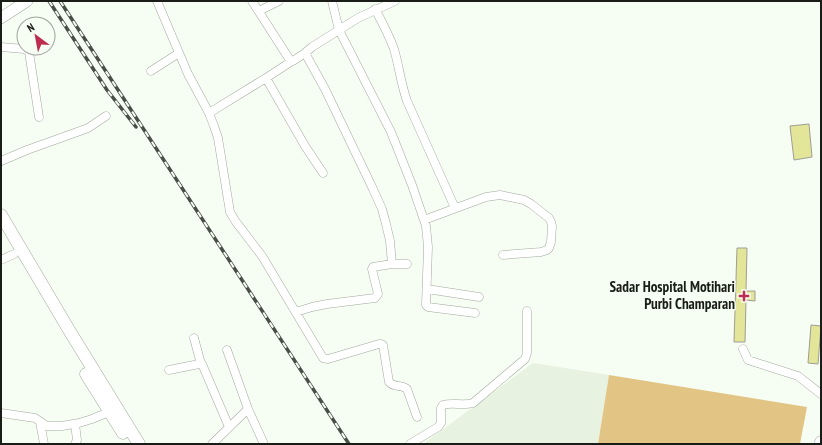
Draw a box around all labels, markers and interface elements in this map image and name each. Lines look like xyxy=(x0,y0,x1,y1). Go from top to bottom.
north arrow xyxy=(16,16,56,56)
text: N xyxy=(24,20,37,35)
place label: Sadar Hospital Motihari Purbi Champaran xyxy=(610,277,735,313)
marker: Sadar Hospital Motihari Purbi Champaran xyxy=(738,290,750,302)

